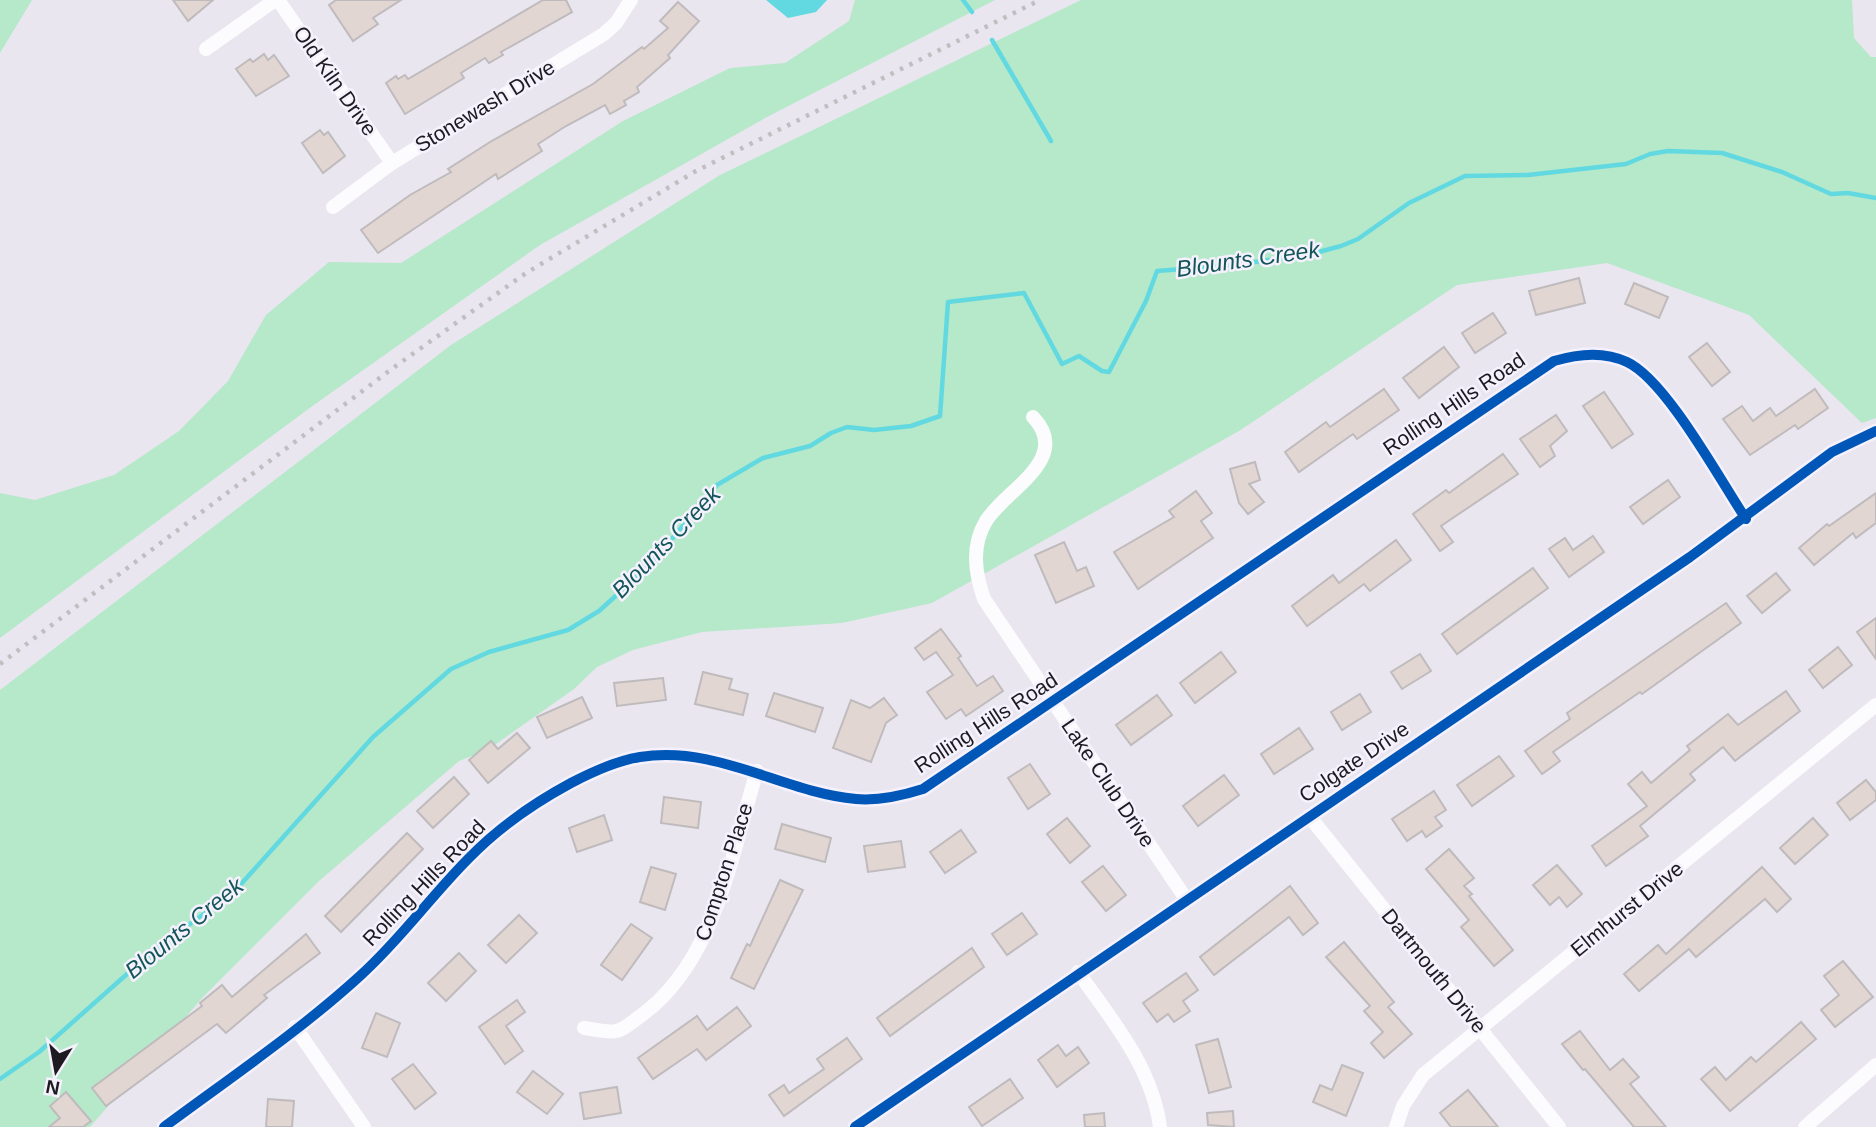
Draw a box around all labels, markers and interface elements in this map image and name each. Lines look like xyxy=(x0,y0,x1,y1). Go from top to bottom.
street label: Old Kiln Drive xyxy=(289,22,382,140)
street label: Stonewash Drive xyxy=(411,55,559,156)
water label: Blounts Creek xyxy=(1175,236,1323,282)
street label: Rolling Hills Road xyxy=(1379,348,1529,459)
water label: Blounts Creek xyxy=(606,480,727,603)
street label: Rolling Hills Road xyxy=(910,668,1061,777)
street label: Lake Club Drive xyxy=(1057,714,1160,851)
street label: Colgate Drive xyxy=(1295,716,1413,807)
street label: Compton Place xyxy=(690,800,757,944)
street label: Rolling Hills Road xyxy=(358,815,489,950)
street label: Elmhurst Drive xyxy=(1566,856,1687,961)
water label: Blounts Creek xyxy=(120,872,249,984)
street label: Dartmouth Drive xyxy=(1377,904,1491,1037)
north arrow xyxy=(21,1036,91,1106)
text: N xyxy=(44,1076,62,1099)

